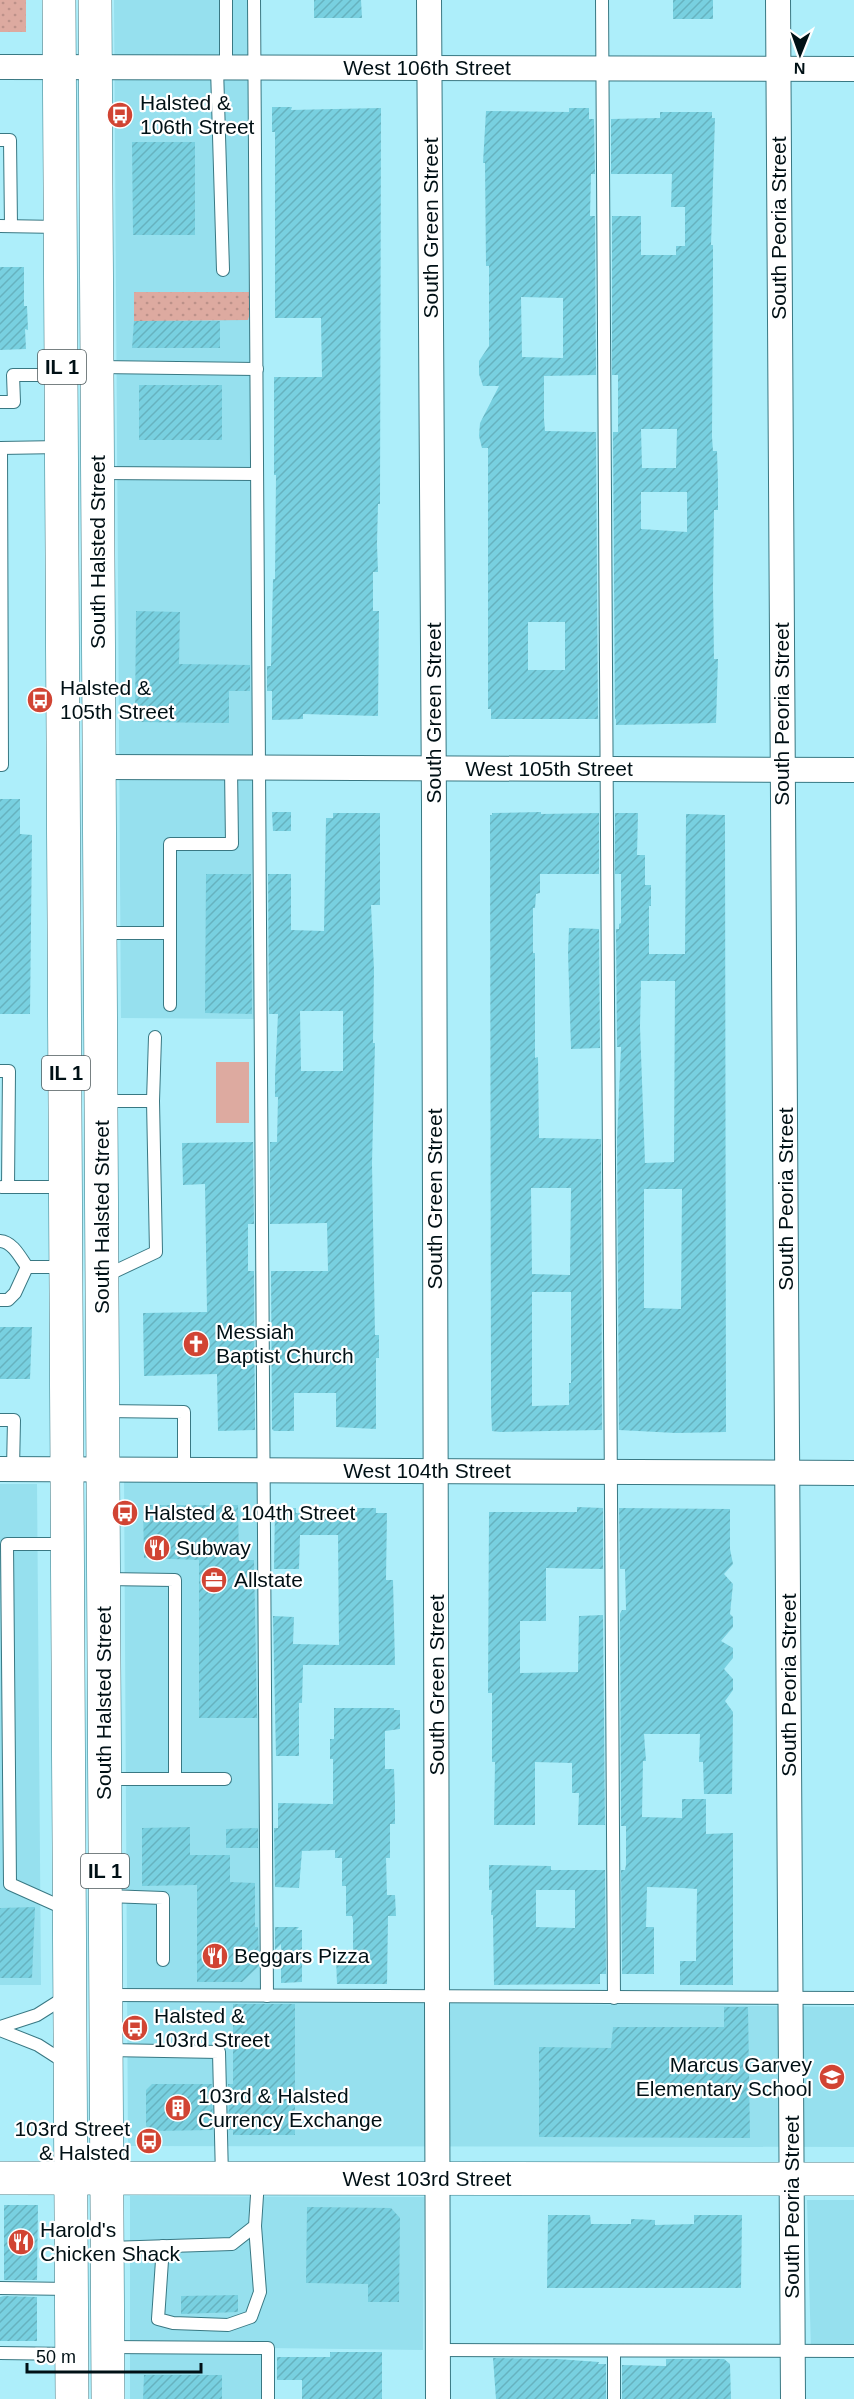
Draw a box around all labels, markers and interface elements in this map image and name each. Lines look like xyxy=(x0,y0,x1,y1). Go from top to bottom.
north arrow xyxy=(770,24,830,84)
street label: West 106th Street xyxy=(343,56,511,79)
text: N xyxy=(794,60,806,77)
place label: Halsted & 106th Street xyxy=(140,91,255,138)
bus stop icon: Halsted & 106th Street xyxy=(105,100,135,130)
street label: South Peoria Street xyxy=(767,136,790,320)
street label: South Green Street xyxy=(419,137,442,318)
road number: IL 1 xyxy=(38,350,86,384)
street label: South Halsted Street xyxy=(86,455,109,649)
street label: South Green Street xyxy=(422,622,445,803)
street label: South Peoria Street xyxy=(770,622,793,806)
place label: Halsted & 105th Street xyxy=(60,676,175,723)
bus stop icon: Halsted & 105th Street xyxy=(25,685,55,715)
street label: West 105th Street xyxy=(465,757,633,780)
road number: IL 1 xyxy=(42,1056,90,1090)
street label: South Peoria Street xyxy=(774,1107,797,1291)
street label: South Green Street xyxy=(423,1108,446,1289)
street label: South Halsted Street xyxy=(90,1120,113,1314)
place label: Messiah Baptist Church xyxy=(216,1320,354,1367)
church icon: Messiah Baptist Church xyxy=(181,1329,211,1359)
street label: West 104th Street xyxy=(343,1459,511,1482)
bus stop icon: Halsted & 104th Street xyxy=(110,1498,140,1528)
place label: Halsted & 104th Street xyxy=(144,1501,355,1524)
restaurant icon: Subway xyxy=(142,1533,172,1563)
place label: Subway xyxy=(176,1536,251,1559)
office icon: Allstate xyxy=(199,1565,229,1595)
place label: Allstate xyxy=(234,1568,303,1591)
street label: South Peoria Street xyxy=(777,1593,800,1777)
street label: South Green Street xyxy=(425,1594,448,1775)
street label: South Halsted Street xyxy=(92,1606,115,1800)
road number: IL 1 xyxy=(81,1854,129,1888)
restaurant icon: Beggars Pizza xyxy=(200,1941,230,1971)
place label: Beggars Pizza xyxy=(234,1944,370,1967)
place label: Halsted & 103rd Street xyxy=(154,2004,270,2051)
bus stop icon: Halsted & 103rd Street xyxy=(120,2013,150,2043)
place label: Marcus Garvey Elementary School xyxy=(636,2053,812,2100)
school or university icon: Marcus Garvey Elementary School xyxy=(817,2062,847,2092)
place label: 103rd & Halsted Currency Exchange xyxy=(198,2084,382,2131)
building icon: 103rd & Halsted Currency Exchange xyxy=(163,2093,193,2123)
street label: South Peoria Street xyxy=(780,2115,803,2299)
place label: 103rd Street & Halsted xyxy=(14,2117,130,2164)
bus stop icon: 103rd Street & Halsted xyxy=(134,2126,164,2156)
street label: West 103rd Street xyxy=(343,2167,512,2190)
place label: Harold's Chicken Shack xyxy=(40,2218,181,2265)
restaurant icon: Harold's Chicken Shack xyxy=(6,2227,36,2257)
scale bar xyxy=(27,2336,201,2374)
text: 50 m xyxy=(36,2347,76,2367)

